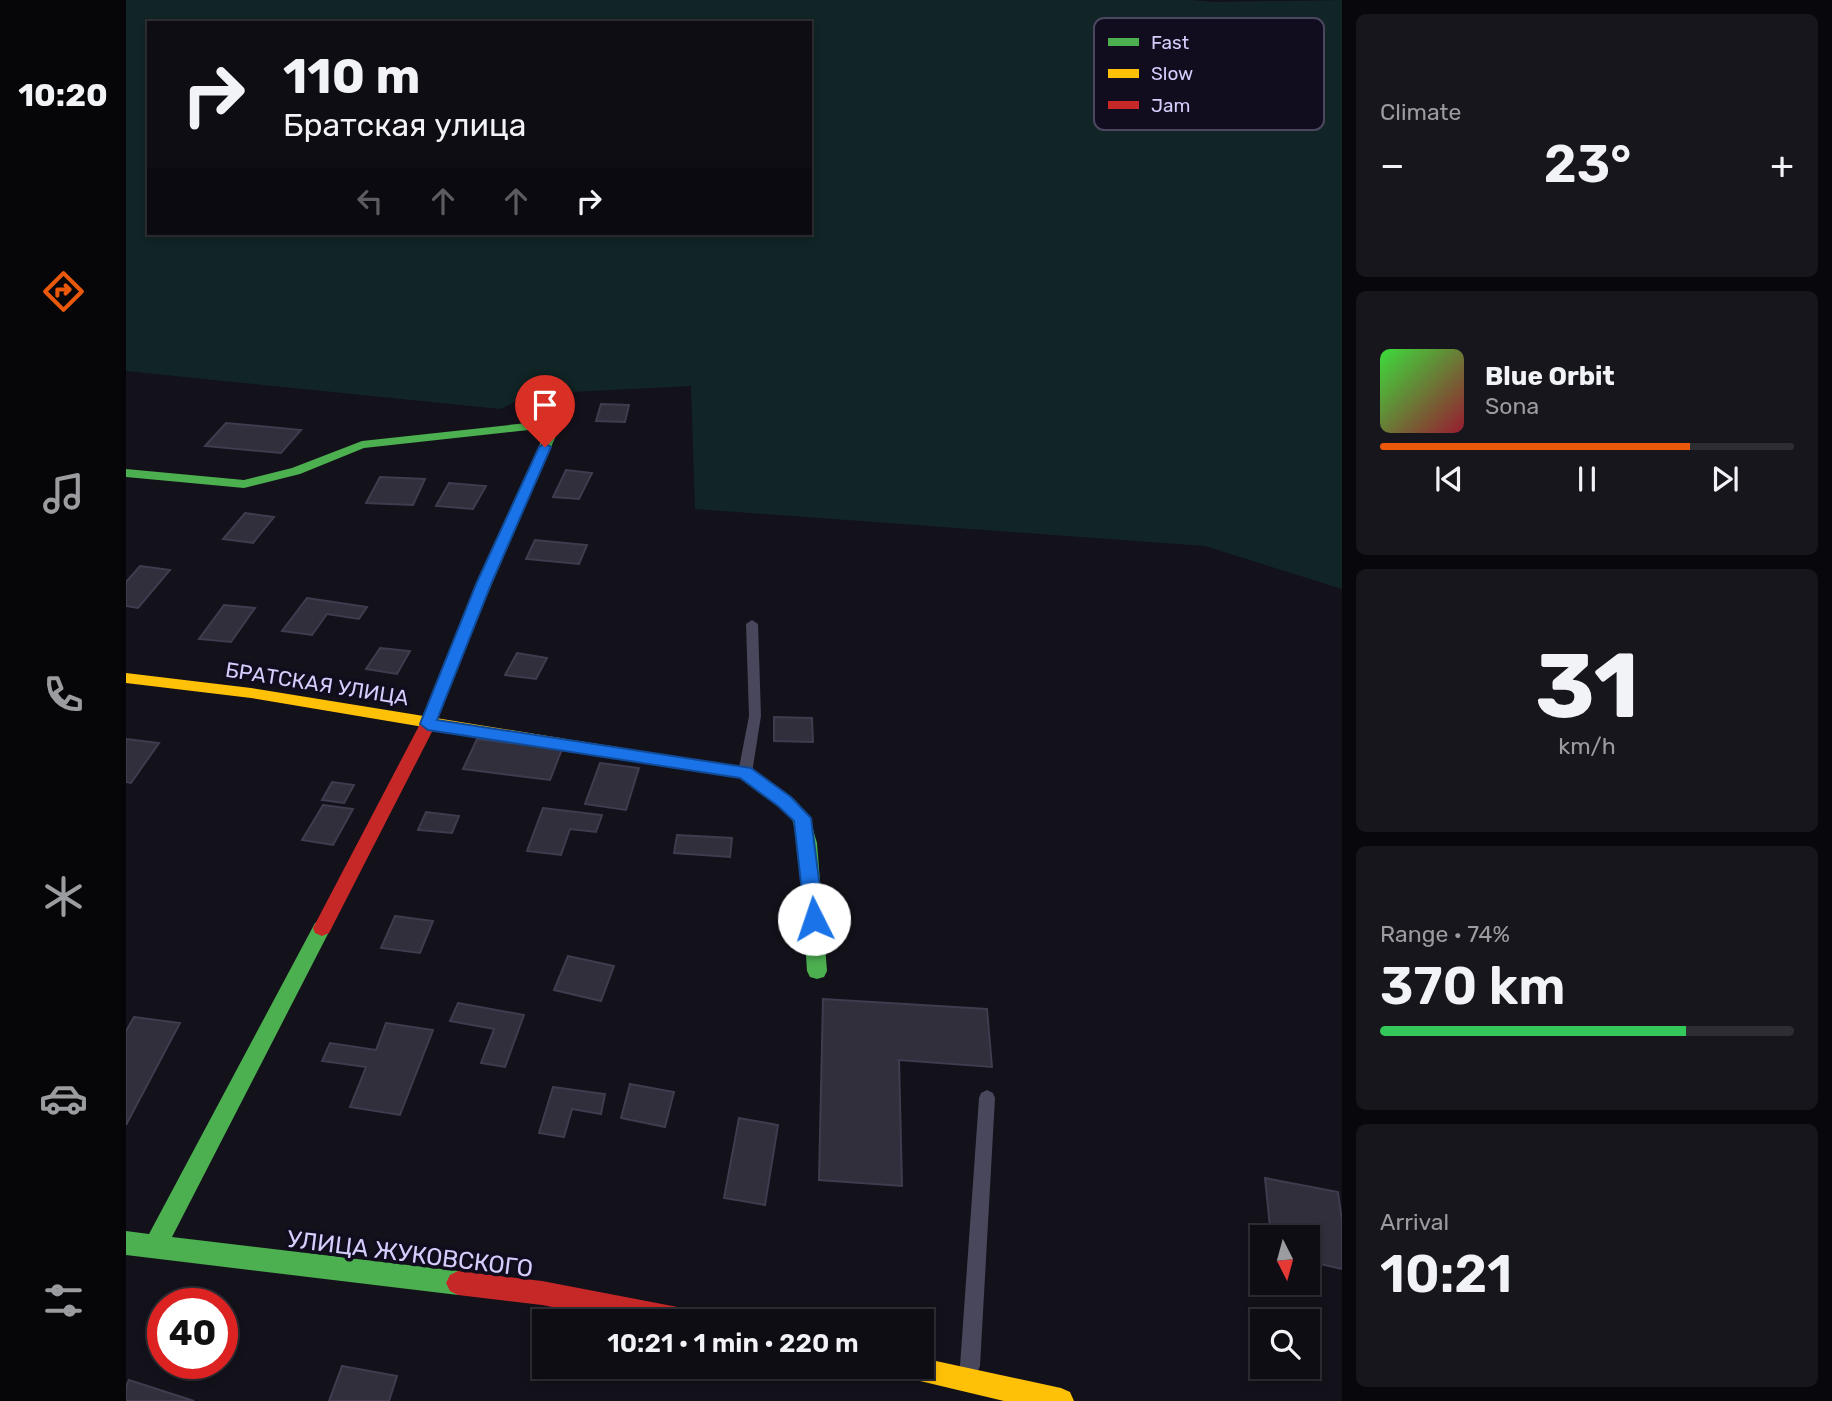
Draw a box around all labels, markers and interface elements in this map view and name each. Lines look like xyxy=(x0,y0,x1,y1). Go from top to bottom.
legend xyxy=(1094,18,1324,130)
text: Fast xyxy=(1151,31,1190,54)
text: 110 m xyxy=(283,47,420,105)
icon: right xyxy=(168,49,259,140)
text: Slow xyxy=(1151,62,1193,85)
text: 10:20 xyxy=(18,76,108,114)
text: Jam xyxy=(1151,94,1190,117)
text: Climate xyxy=(1380,98,1461,126)
text: Братская улица xyxy=(283,106,526,144)
text: 23° xyxy=(1544,133,1631,195)
text: − xyxy=(1380,142,1405,188)
text: + xyxy=(1770,142,1794,188)
icon: left xyxy=(351,182,389,220)
icon: ahead xyxy=(424,182,462,220)
icon: ahead xyxy=(497,182,535,220)
icon: right xyxy=(570,182,608,220)
icon: directions xyxy=(39,267,88,316)
text: Blue Orbit xyxy=(1485,361,1615,392)
pin xyxy=(515,375,575,447)
icon: arrive xyxy=(526,386,564,424)
text: Sona xyxy=(1485,392,1539,420)
icon: previous xyxy=(1430,460,1468,498)
icon: pause xyxy=(1568,460,1606,498)
icon: next xyxy=(1706,460,1744,498)
icon: music xyxy=(39,469,88,518)
text: 31 xyxy=(1535,632,1639,740)
street label: БРАТСКАЯ УЛИЦА xyxy=(224,657,411,710)
icon: phone xyxy=(39,670,88,719)
text: km/h xyxy=(1558,732,1616,760)
icon: climate xyxy=(39,872,88,921)
position arrow xyxy=(777,882,851,956)
text: Range · 74% xyxy=(1380,920,1510,948)
text: 370 km xyxy=(1380,955,1565,1017)
icon: car xyxy=(39,1074,88,1123)
text: Arrival xyxy=(1380,1208,1449,1236)
street label: УЛИЦА ЖУКОВСКОГО xyxy=(285,1225,535,1283)
north arrow xyxy=(1250,1225,1320,1295)
map controls xyxy=(1250,1225,1320,1379)
text: 10:21 xyxy=(1380,1243,1512,1305)
icon: filters xyxy=(39,1276,88,1325)
speed limit sign: 40 xyxy=(147,1288,238,1379)
button: search xyxy=(1250,1309,1320,1379)
text: 10:21 · 1 min · 220 m xyxy=(607,1328,859,1359)

